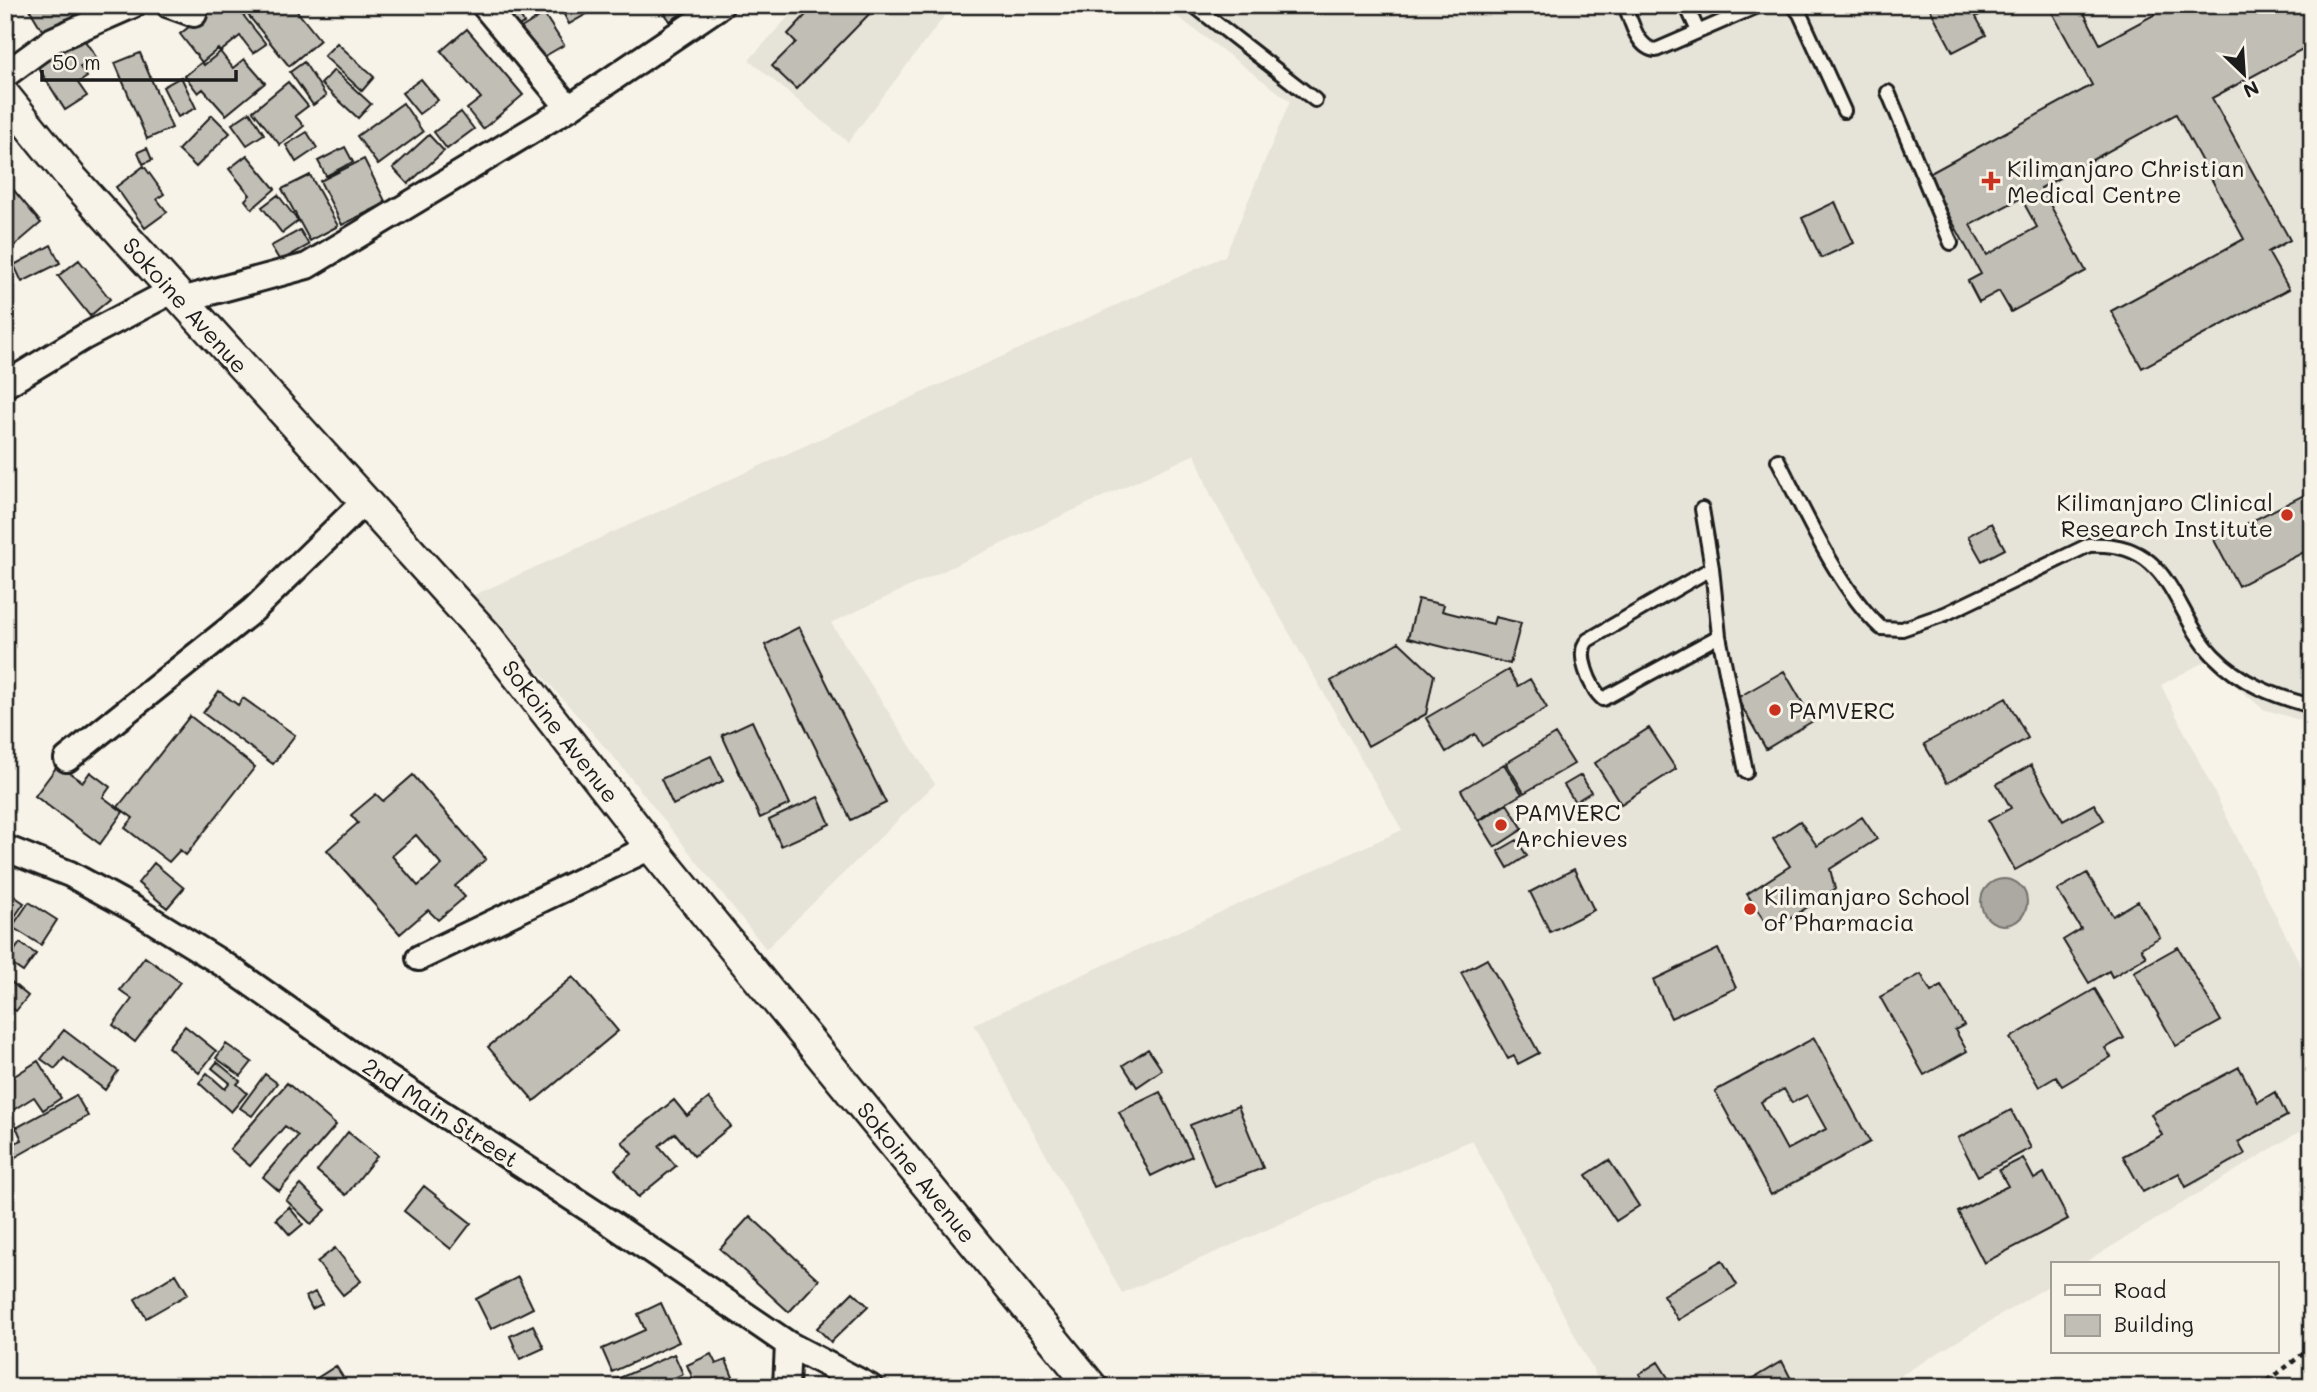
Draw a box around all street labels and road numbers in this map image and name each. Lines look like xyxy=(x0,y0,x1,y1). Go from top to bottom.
street label: Sokoine Avenue xyxy=(117,231,255,379)
street label: Sokoine Avenue xyxy=(496,653,626,809)
street label: 2nd Main Street xyxy=(357,1050,525,1174)
street label: Sokoine Avenue xyxy=(851,1095,983,1249)

